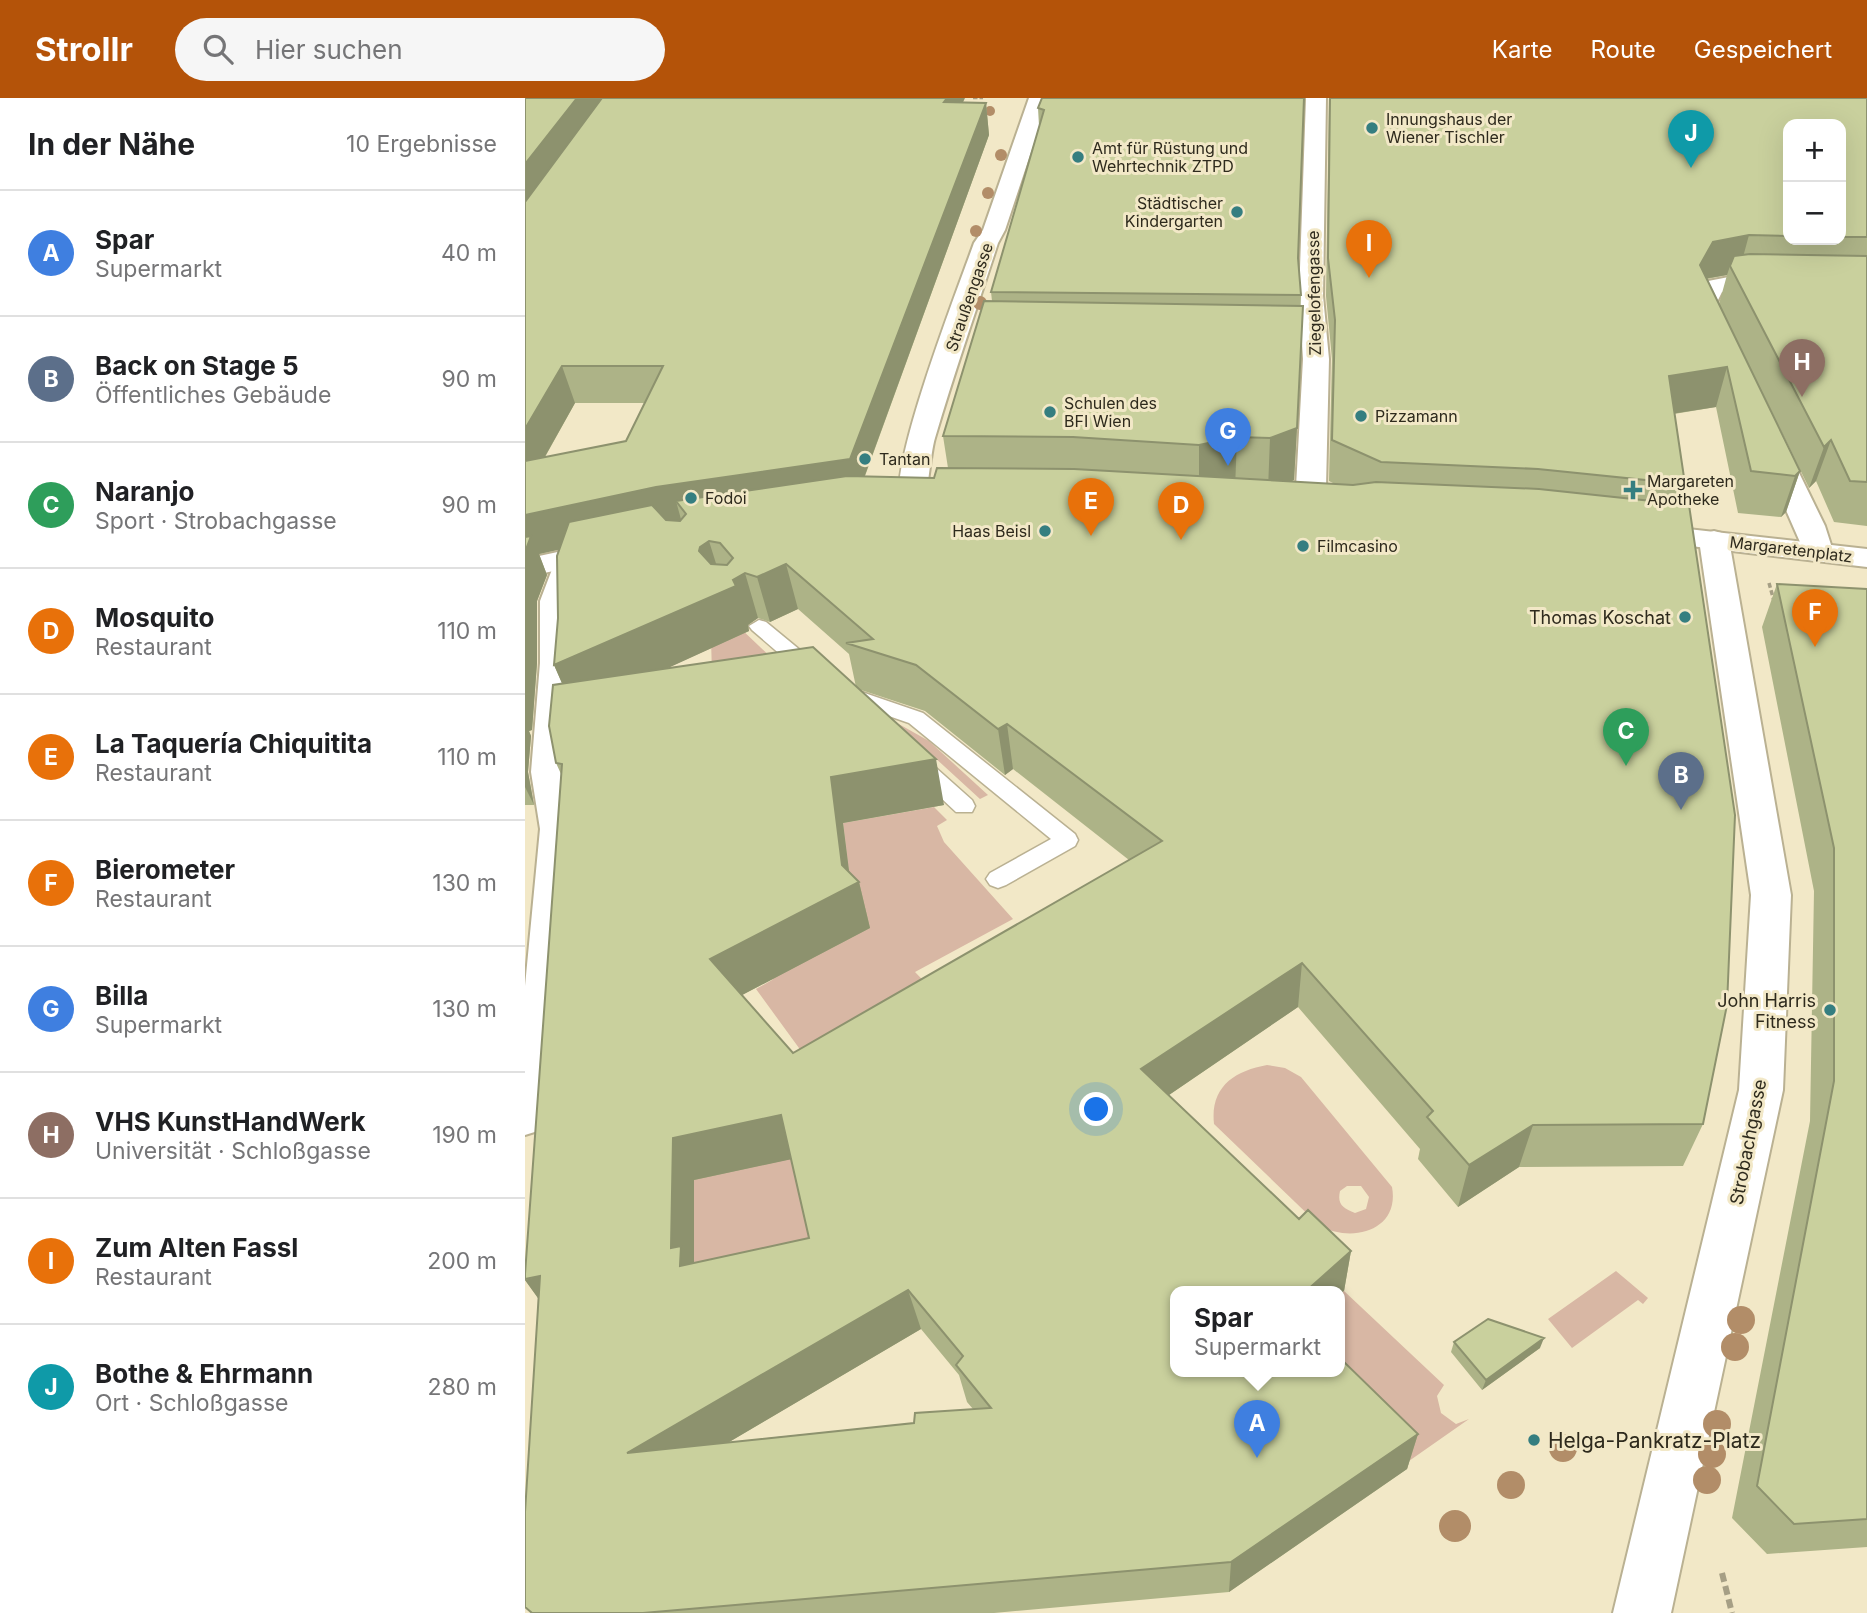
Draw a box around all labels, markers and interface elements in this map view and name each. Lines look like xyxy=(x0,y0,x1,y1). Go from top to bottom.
search box xyxy=(175,18,665,81)
text: Strollr xyxy=(35,29,133,69)
icon: search xyxy=(199,30,237,68)
text: Hier suchen xyxy=(255,34,403,65)
text: Karte xyxy=(1492,35,1552,64)
text: Route xyxy=(1590,35,1656,64)
text: Gespeichert xyxy=(1694,35,1832,64)
place label: Innungshaus der Wiener Tischler xyxy=(1386,109,1512,147)
pin: J xyxy=(1668,110,1714,168)
map controls xyxy=(1783,119,1846,245)
button: + xyxy=(1783,119,1846,182)
marker: Innungshaus der Wiener Tischler xyxy=(1364,120,1380,136)
text: In der Nähe xyxy=(28,126,195,162)
text: 10 Ergebnisse xyxy=(346,130,497,158)
place label: Amt für Rüstung und Wehrtechnik ZTPD xyxy=(1092,138,1248,176)
marker: Amt für Rüstung und Wehrtechnik ZTPD xyxy=(1070,149,1086,165)
button: − xyxy=(1783,182,1846,245)
place label: Städtischer Kindergarten xyxy=(1125,193,1223,231)
marker: Städtischer Kindergarten xyxy=(1229,204,1245,220)
pin: I xyxy=(1346,220,1392,278)
text: Spar xyxy=(95,224,154,255)
street label: Ziegelofengasse xyxy=(1303,230,1325,356)
text: A xyxy=(42,239,60,267)
text: 40 m xyxy=(441,239,497,267)
street label: Straußengasse xyxy=(941,240,997,354)
text: Supermarkt xyxy=(95,255,222,283)
pin: H xyxy=(1779,339,1825,397)
text: Back on Stage 5 xyxy=(95,350,299,381)
text: B xyxy=(43,365,59,393)
text: 90 m xyxy=(442,365,497,393)
text: Öffentliches Gebäude xyxy=(95,381,331,409)
place label: Schulen des BFI Wien xyxy=(1064,393,1157,431)
marker: Schulen des BFI Wien xyxy=(1042,404,1058,420)
place label: Pizzamann xyxy=(1375,406,1458,426)
pin: G xyxy=(1205,408,1251,466)
marker: Pizzamann xyxy=(1353,408,1369,424)
place label: Tantan xyxy=(879,449,930,469)
marker: Tantan xyxy=(857,451,873,467)
place label: Margareten Apotheke xyxy=(1647,471,1734,509)
text: Naranjo xyxy=(95,476,194,507)
pin: E xyxy=(1068,478,1114,536)
pin: D xyxy=(1158,482,1204,540)
marker: Margareten Apotheke xyxy=(1625,482,1641,498)
place label: Fodoi xyxy=(705,488,747,508)
marker: Fodoi xyxy=(683,490,699,506)
text: C xyxy=(42,491,60,519)
text: 90 m xyxy=(442,491,497,519)
text: Sport · Strobachgasse xyxy=(95,507,337,535)
place label: Haas Beisl xyxy=(952,521,1031,541)
marker: Haas Beisl xyxy=(1037,523,1053,539)
street label: Margaretenplatz xyxy=(1728,532,1854,566)
place label: Filmcasino xyxy=(1317,536,1398,556)
marker: Filmcasino xyxy=(1295,538,1311,554)
pin: F xyxy=(1792,589,1838,647)
text: Mosquito xyxy=(95,602,215,633)
place label: Thomas Koschat xyxy=(1529,607,1671,628)
marker: Thomas Koschat xyxy=(1677,609,1693,625)
text: D xyxy=(43,617,59,645)
text: 110 m xyxy=(437,617,497,645)
text: Restaurant xyxy=(95,633,212,661)
pin: C xyxy=(1603,708,1649,766)
text: La Taquería Chiquitita xyxy=(95,728,372,759)
text: E xyxy=(44,743,58,771)
text: 110 m xyxy=(437,743,497,771)
pin: B xyxy=(1658,752,1704,810)
text: Restaurant xyxy=(95,759,212,787)
text: Bierometer xyxy=(95,854,235,885)
text: F xyxy=(44,869,58,897)
text: 130 m xyxy=(432,869,497,897)
text: Restaurant xyxy=(95,885,212,913)
text: Billa xyxy=(95,980,148,1011)
place label: John Harris Fitness xyxy=(1717,990,1816,1032)
text: G xyxy=(42,995,60,1023)
text: 130 m xyxy=(432,995,497,1023)
marker: John Harris Fitness xyxy=(1822,1002,1838,1018)
text: Supermarkt xyxy=(95,1011,222,1039)
street label: Strobachgasse xyxy=(1726,1077,1770,1207)
your location xyxy=(1079,1092,1113,1126)
text: VHS KunstHandWerk xyxy=(95,1106,366,1137)
text: H xyxy=(42,1121,60,1149)
text: 190 m xyxy=(432,1121,497,1149)
text: Universität · Schloßgasse xyxy=(95,1137,371,1165)
text: Zum Alten Fassl xyxy=(95,1232,298,1263)
text: I xyxy=(48,1247,54,1275)
text: 200 m xyxy=(427,1247,497,1275)
text: Restaurant xyxy=(95,1263,212,1291)
popup xyxy=(1170,1286,1345,1377)
text: Spar xyxy=(1194,1302,1253,1333)
text: Supermarkt xyxy=(1194,1333,1321,1361)
text: Bothe & Ehrmann xyxy=(95,1358,313,1389)
text: J xyxy=(44,1373,58,1401)
text: 280 m xyxy=(428,1373,497,1401)
text: Ort · Schloßgasse xyxy=(95,1389,288,1417)
pin: A xyxy=(1234,1400,1280,1458)
place label: Helga-Pankratz-Platz xyxy=(1548,1428,1761,1453)
marker: Helga-Pankratz-Platz xyxy=(1526,1432,1542,1448)

